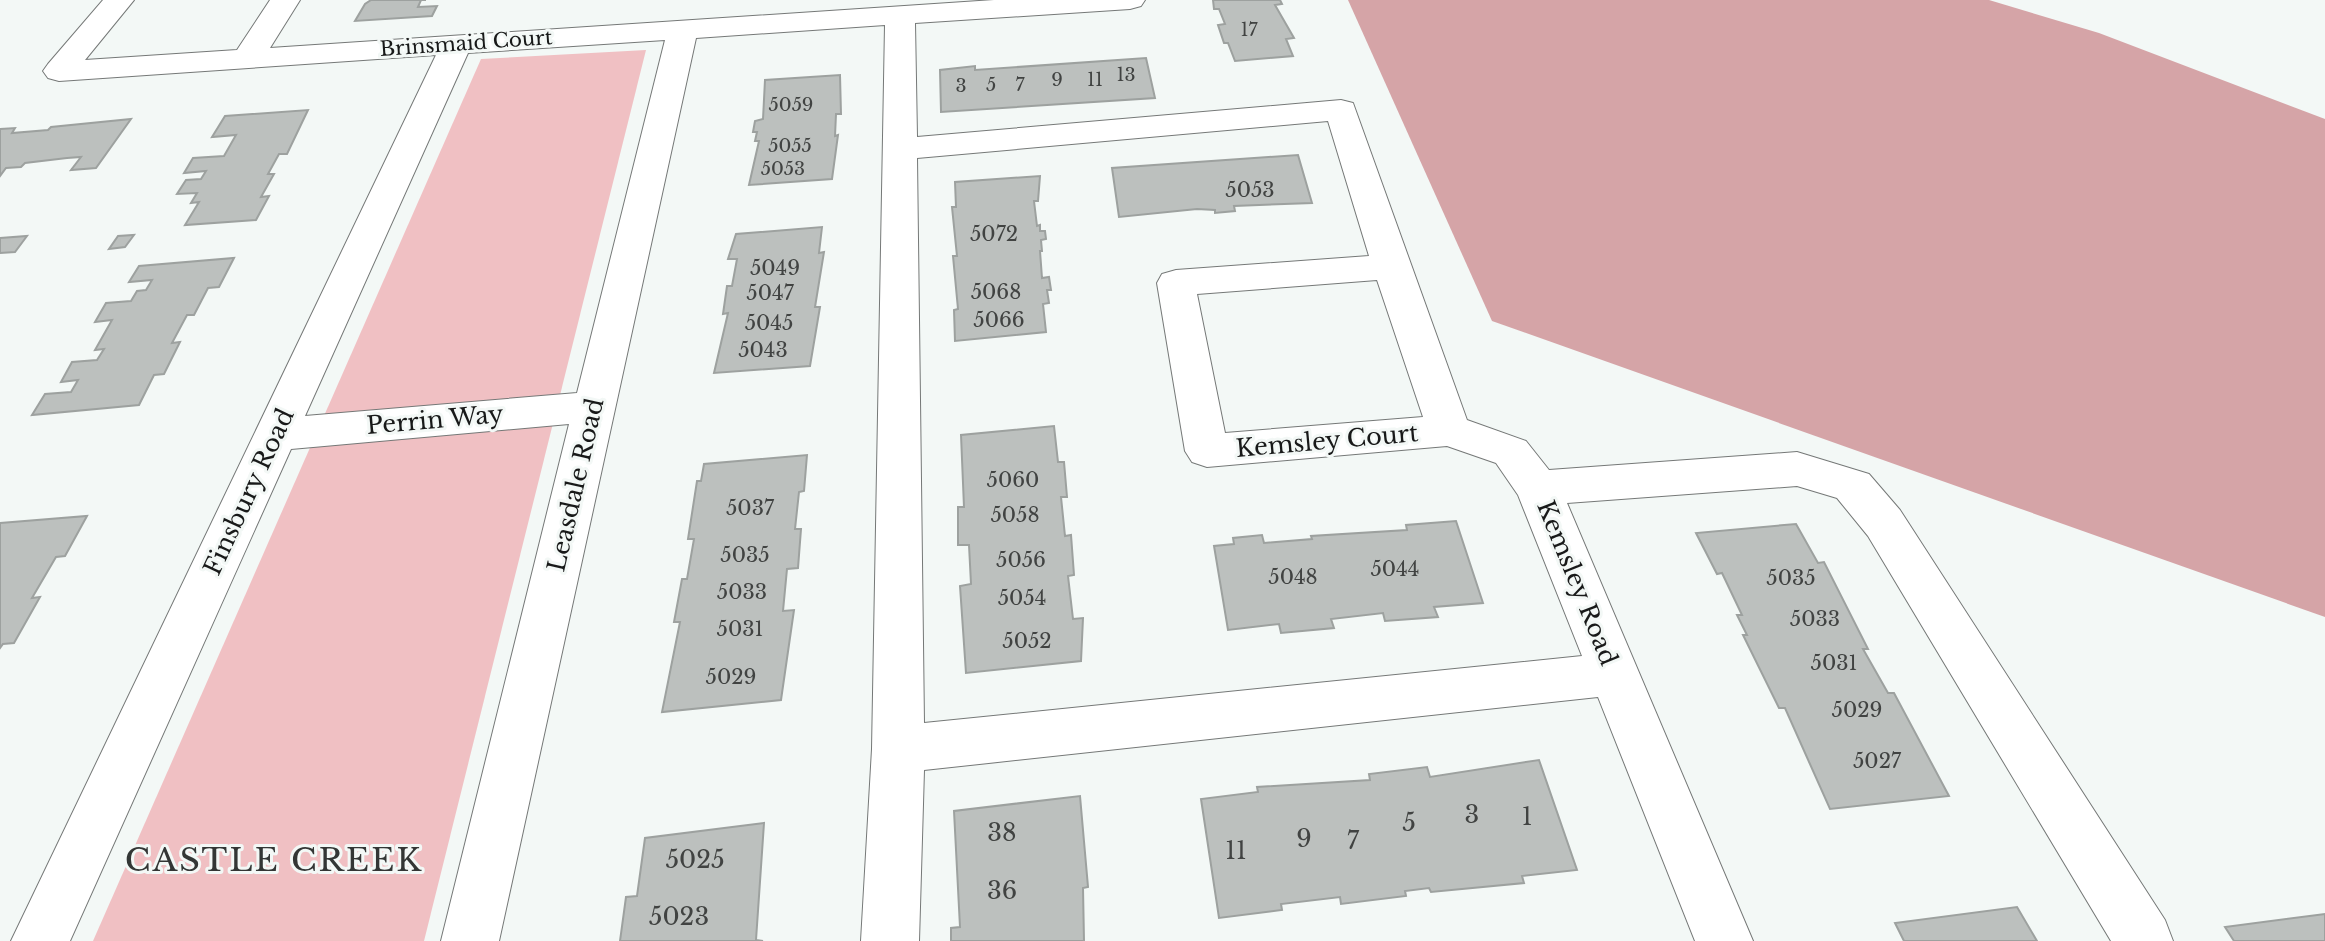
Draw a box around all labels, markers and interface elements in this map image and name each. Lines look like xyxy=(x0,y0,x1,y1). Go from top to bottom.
house number: 17 xyxy=(1240,19,1258,41)
street label: Brinsmaid Court xyxy=(379,25,553,61)
house number: 13 xyxy=(1116,64,1136,86)
house number: 9 xyxy=(1051,69,1063,91)
house number: 11 xyxy=(1087,69,1103,91)
house number: 5 xyxy=(986,74,996,96)
house number: 7 xyxy=(1015,74,1025,96)
house number: 3 xyxy=(955,75,967,97)
house number: 5059 xyxy=(769,94,813,116)
house number: 5055 xyxy=(768,135,812,157)
house number: 5053 xyxy=(761,158,805,180)
house number: 5053 xyxy=(1225,178,1275,202)
house number: 5072 xyxy=(970,222,1018,246)
house number: 5049 xyxy=(750,256,800,280)
house number: 5068 xyxy=(971,280,1021,304)
house number: 5047 xyxy=(746,281,795,305)
house number: 5066 xyxy=(973,308,1025,332)
house number: 5045 xyxy=(745,311,793,335)
house number: 5043 xyxy=(738,338,788,362)
street label: Leasdale Road xyxy=(541,395,610,574)
street label: Perrin Way xyxy=(365,399,505,440)
street label: Finsbury Road xyxy=(197,404,300,580)
street label: Kemsley Court xyxy=(1235,418,1419,463)
house number: 5060 xyxy=(987,468,1039,492)
house number: 5037 xyxy=(726,496,775,520)
street label: Kemsley Road xyxy=(1531,496,1624,669)
house number: 5058 xyxy=(990,503,1040,527)
house number: 5035 xyxy=(720,543,770,567)
house number: 5056 xyxy=(996,548,1046,572)
house number: 5044 xyxy=(1370,557,1420,581)
house number: 5048 xyxy=(1268,565,1318,589)
house number: 5035 xyxy=(1766,566,1816,590)
house number: 5033 xyxy=(717,580,767,604)
house number: 5054 xyxy=(998,586,1046,610)
house number: 5033 xyxy=(1790,607,1840,631)
house number: 5031 xyxy=(717,617,763,641)
house number: 5052 xyxy=(1002,629,1052,653)
house number: 5031 xyxy=(1811,651,1857,675)
house number: 5029 xyxy=(706,665,756,689)
house number: 5029 xyxy=(1832,698,1882,722)
house number: 5027 xyxy=(1853,749,1902,773)
house number: 3 xyxy=(1465,800,1479,829)
house number: 1 xyxy=(1522,802,1532,831)
house number: 5 xyxy=(1402,808,1416,837)
house number: 38 xyxy=(987,818,1017,847)
house number: 9 xyxy=(1296,824,1312,853)
house number: 7 xyxy=(1347,826,1360,855)
house number: 11 xyxy=(1225,836,1247,865)
district label: CASTLE CREEK xyxy=(125,840,423,880)
house number: 5025 xyxy=(665,845,725,874)
house number: 36 xyxy=(987,876,1017,905)
house number: 5023 xyxy=(649,902,709,931)

